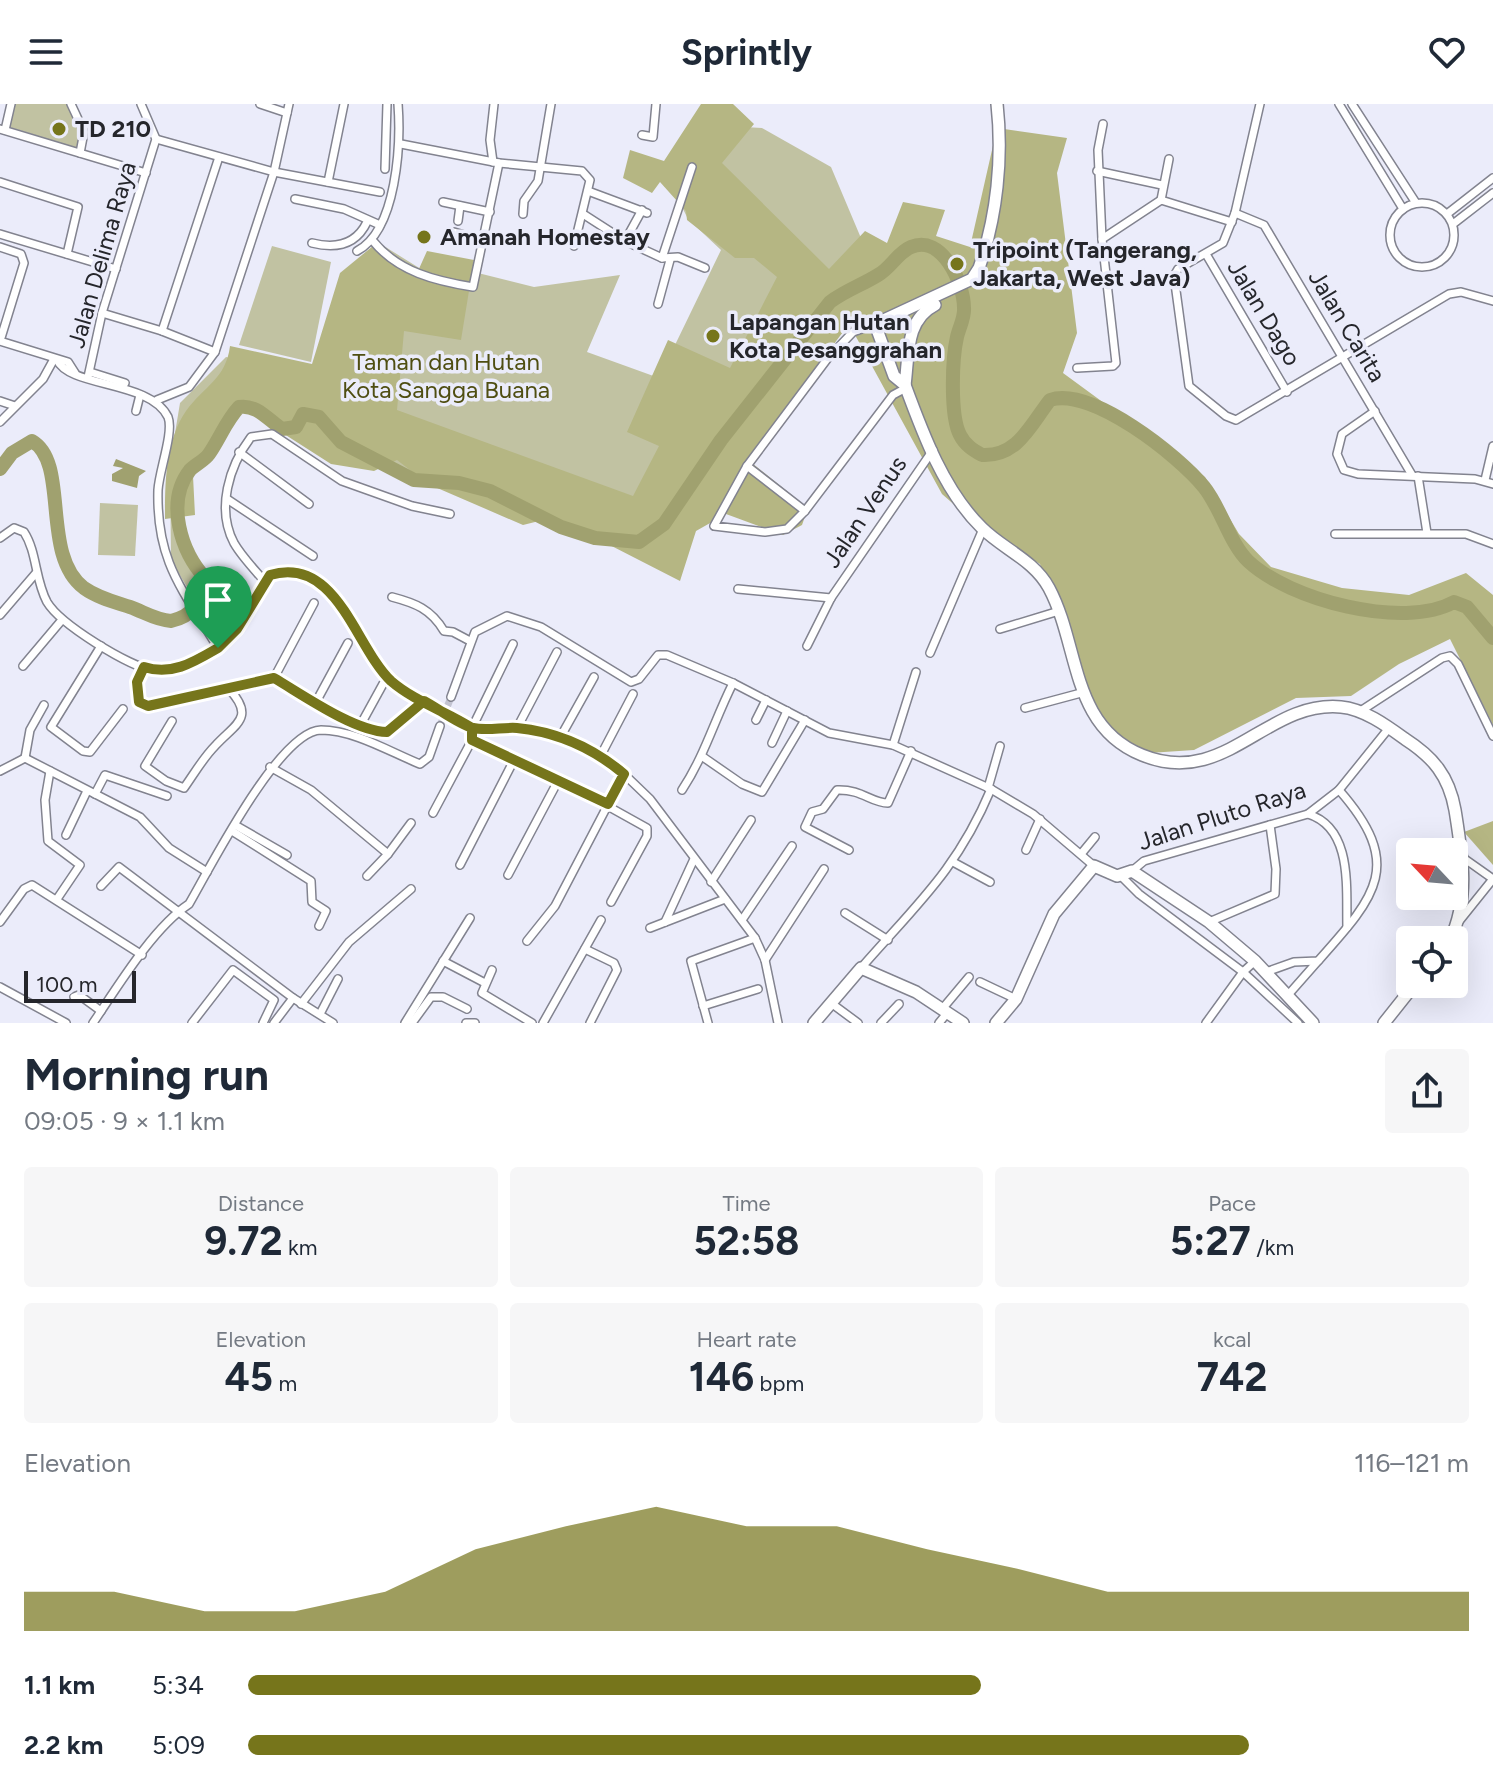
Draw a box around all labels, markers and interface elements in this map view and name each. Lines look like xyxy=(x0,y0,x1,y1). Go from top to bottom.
icon: menu xyxy=(24,30,68,74)
icon: heart xyxy=(1425,30,1469,74)
text: Sprintly xyxy=(681,31,812,74)
place label: TD 210 xyxy=(75,114,151,143)
marker: TD 210 xyxy=(50,120,68,138)
street label: Jalan Delima Raya xyxy=(61,159,142,351)
place label: Amanah Homestay xyxy=(440,222,650,251)
marker: Amanah Homestay xyxy=(415,228,433,246)
place label: Tripoint (Tangerang, Jakarta, West Java) xyxy=(973,235,1197,292)
marker: Tripoint (Tangerang, Jakarta, West Java) xyxy=(948,255,966,273)
street label: Jalan Dago xyxy=(1222,255,1307,371)
street label: Jalan Carita xyxy=(1303,264,1392,387)
place label: Lapangan Hutan Kota Pesanggrahan xyxy=(729,307,942,364)
marker: Lapangan Hutan Kota Pesanggrahan xyxy=(704,327,722,345)
park label: Taman dan Hutan Kota Sangga Buana xyxy=(342,347,550,404)
street label: Jalan Venus xyxy=(817,450,912,573)
pin xyxy=(184,566,252,648)
icon: arrive xyxy=(196,578,240,622)
street label: Jalan Pluto Raya xyxy=(1134,775,1309,856)
north arrow xyxy=(1396,838,1468,910)
map controls xyxy=(1396,838,1468,998)
button: locate xyxy=(1396,926,1468,998)
scale bar xyxy=(24,967,136,1003)
text: 100 m xyxy=(36,971,97,998)
text: Morning run xyxy=(24,1048,269,1101)
button: share xyxy=(1385,1049,1469,1133)
text: 09:05 · 9 × 1.1 km xyxy=(24,1105,225,1137)
text: Distance xyxy=(218,1190,304,1217)
text: Time xyxy=(723,1190,770,1217)
text: Pace xyxy=(1208,1190,1256,1217)
text: 9.72 xyxy=(204,1217,283,1265)
text: 52:58 xyxy=(693,1217,800,1265)
text: 5:27 xyxy=(1170,1217,1251,1265)
text: km xyxy=(283,1234,318,1261)
text: /km xyxy=(1251,1234,1294,1261)
text: Elevation xyxy=(216,1326,306,1353)
text: Heart rate xyxy=(697,1326,796,1353)
text: kcal xyxy=(1213,1326,1251,1353)
text: 45 xyxy=(224,1353,273,1401)
text: 146 xyxy=(689,1353,754,1401)
text: 742 xyxy=(1197,1353,1268,1401)
text: m xyxy=(273,1370,297,1397)
text: bpm xyxy=(754,1370,804,1397)
text: Elevation xyxy=(24,1447,131,1479)
text: 116–121 m xyxy=(1354,1447,1469,1479)
text: 1.1 km xyxy=(24,1669,95,1701)
text: 5:34 xyxy=(152,1669,204,1701)
text: 2.2 km xyxy=(24,1729,103,1761)
text: 5:09 xyxy=(152,1729,205,1761)

